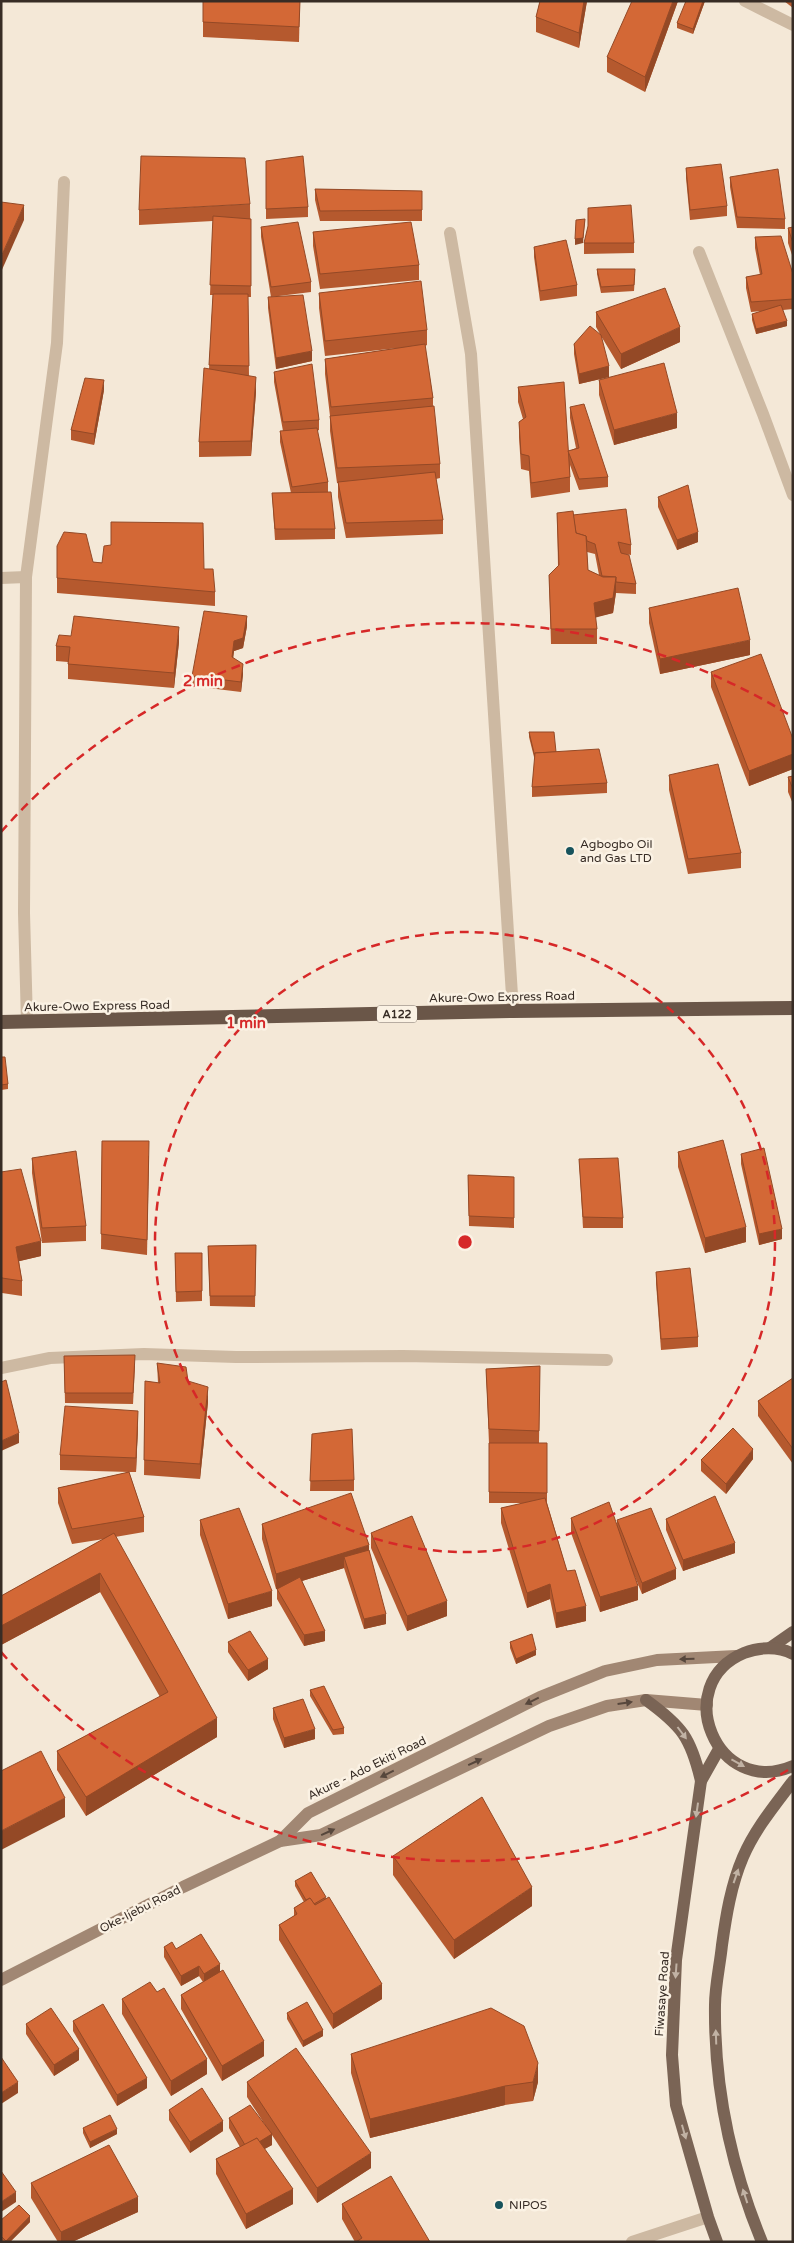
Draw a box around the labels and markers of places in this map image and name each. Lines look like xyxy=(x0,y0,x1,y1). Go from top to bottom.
place label: Agbogbo Oil and Gas LTD xyxy=(580,837,652,865)
marker: Agbogbo Oil and Gas LTD xyxy=(564,845,576,857)
centre of rings xyxy=(456,1233,474,1251)
place label: NIPOS xyxy=(509,2198,547,2212)
marker: NIPOS xyxy=(493,2199,505,2211)

